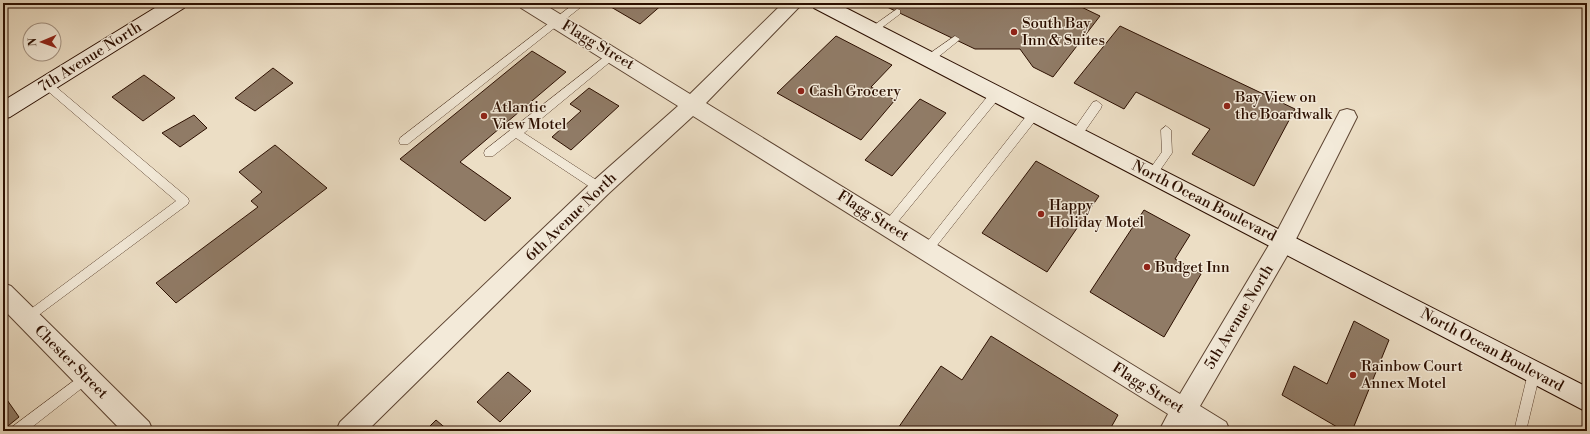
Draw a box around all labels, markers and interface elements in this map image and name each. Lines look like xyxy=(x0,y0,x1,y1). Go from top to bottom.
place label: South Bay Inn & Suites xyxy=(1022,14,1105,50)
street label: Flagg Street xyxy=(558,16,638,74)
street label: 7th Avenue North xyxy=(35,18,145,96)
north arrow xyxy=(22,22,62,62)
marker: South Bay Inn & Suites xyxy=(1009,27,1019,37)
text: N xyxy=(26,37,40,47)
place label: Cash Grocery xyxy=(809,82,901,101)
marker: Cash Grocery xyxy=(796,86,806,96)
place label: Bay View on the Boardwalk xyxy=(1234,88,1333,124)
place label: Atlantic View Motel xyxy=(491,98,567,134)
marker: Bay View on the Boardwalk xyxy=(1222,101,1232,111)
marker: Atlantic View Motel xyxy=(479,111,489,121)
street label: North Ocean Boulevard xyxy=(1129,156,1280,246)
street label: 6th Avenue North xyxy=(521,168,621,265)
street label: Flagg Street xyxy=(834,186,913,246)
place label: Happy Holiday Motel xyxy=(1049,196,1145,232)
marker: Happy Holiday Motel xyxy=(1036,209,1046,219)
place label: Budget Inn xyxy=(1154,258,1230,277)
street label: 5th Avenue North xyxy=(1200,261,1278,373)
marker: Budget Inn xyxy=(1142,262,1152,272)
street label: North Ocean Boulevard xyxy=(1417,304,1567,396)
street label: Chester Street xyxy=(30,321,112,403)
place label: Rainbow Court Annex Motel xyxy=(1360,357,1464,393)
street label: Flagg Street xyxy=(1109,358,1188,418)
marker: Rainbow Court Annex Motel xyxy=(1348,370,1358,380)

